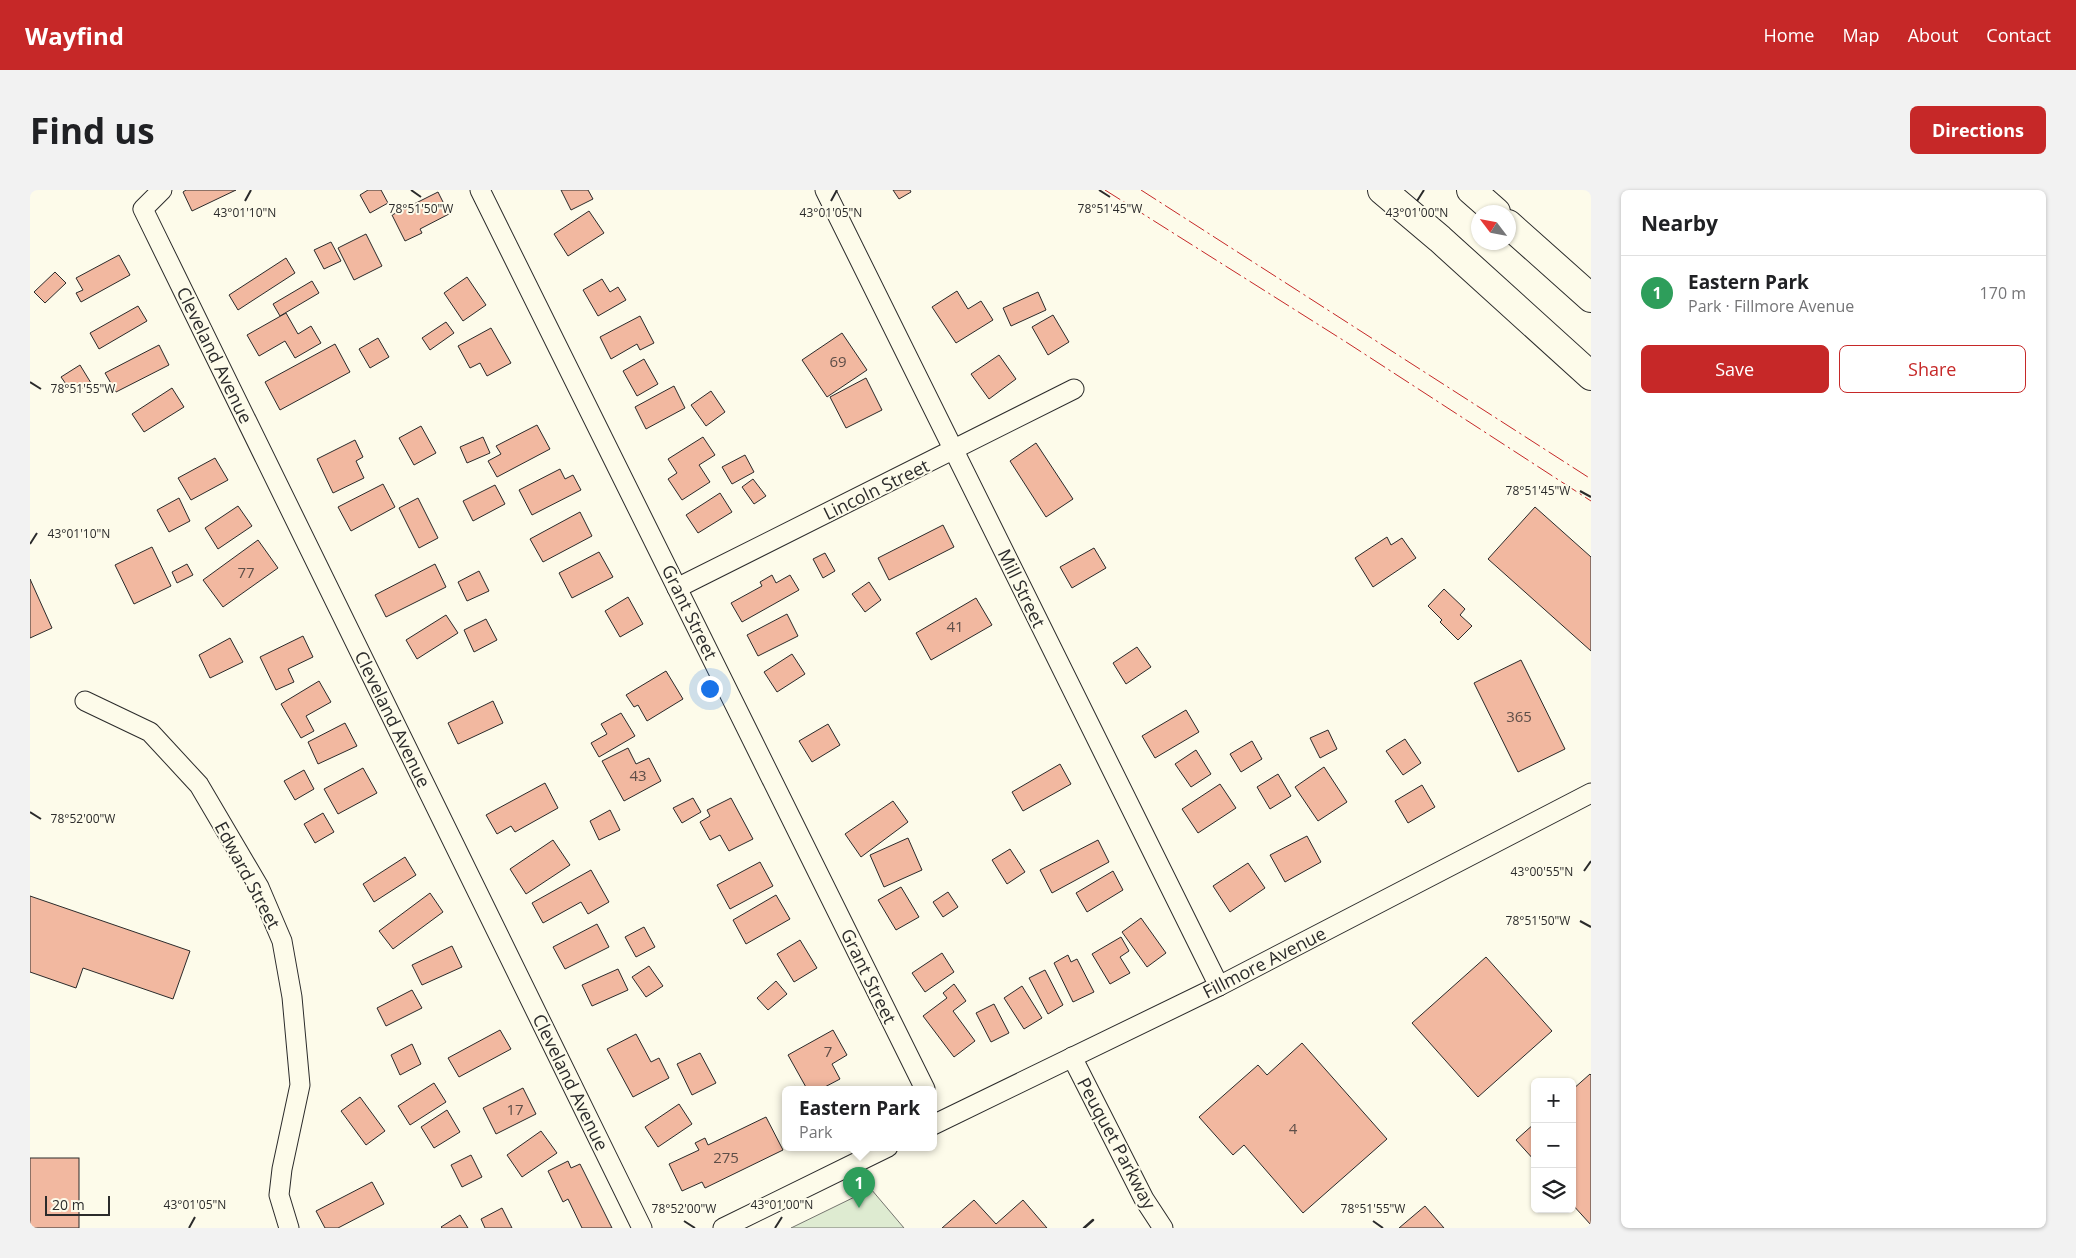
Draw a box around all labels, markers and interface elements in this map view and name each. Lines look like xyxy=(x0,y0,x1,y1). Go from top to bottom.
text: Wayfind xyxy=(25,19,124,52)
text: Home xyxy=(1764,23,1814,47)
text: Map xyxy=(1842,23,1880,47)
text: About xyxy=(1908,23,1958,47)
text: Contact xyxy=(1986,23,2051,47)
button: Directions xyxy=(1910,106,2046,154)
text: Find us xyxy=(30,107,155,154)
text: 78°51'50"W xyxy=(389,200,453,217)
text: 78°51'45"W xyxy=(1078,200,1142,217)
text: 43°01'10"N xyxy=(214,204,276,221)
text: 43°01'05"N xyxy=(800,204,862,221)
text: 43°01'00"N xyxy=(1386,204,1448,221)
north arrow xyxy=(1471,205,1516,250)
text: Nearby xyxy=(1641,209,1718,237)
text: Eastern Park xyxy=(1688,269,1809,295)
text: 1 xyxy=(1652,282,1662,304)
text: 170 m xyxy=(1980,282,2026,304)
street label: Cleveland Avenue xyxy=(172,283,258,427)
text: Park · Fillmore Avenue xyxy=(1688,295,1854,317)
button: Save xyxy=(1641,345,1829,393)
button: Share xyxy=(1839,345,2026,393)
house number: 69 xyxy=(829,351,847,371)
text: 78°51'55"W xyxy=(51,380,115,397)
street label: Lincoln Street xyxy=(819,453,933,525)
text: 78°51'45"W xyxy=(1506,482,1570,499)
text: 43°01'10"N xyxy=(48,525,110,542)
street label: Mill Street xyxy=(993,545,1051,631)
street label: Grant Street xyxy=(657,561,723,663)
house number: 77 xyxy=(237,562,255,582)
house number: 41 xyxy=(946,616,964,636)
street label: Cleveland Avenue xyxy=(350,647,436,791)
your location xyxy=(697,676,723,702)
house number: 365 xyxy=(1506,706,1532,726)
house number: 43 xyxy=(629,765,647,785)
text: 78°52'00"W xyxy=(51,810,115,827)
street label: Edward Street xyxy=(210,817,286,933)
text: 43°00'55"N xyxy=(1511,863,1573,880)
text: 78°51'50"W xyxy=(1506,912,1570,929)
street label: Fillmore Avenue xyxy=(1198,921,1330,1003)
street label: Grant Street xyxy=(836,925,902,1027)
street label: Cleveland Avenue xyxy=(528,1010,614,1154)
house number: 7 xyxy=(824,1041,832,1061)
street label: Peuquet Parkway xyxy=(1072,1073,1162,1214)
map controls xyxy=(1531,1078,1576,1213)
button: + xyxy=(1531,1078,1576,1123)
popup xyxy=(782,1086,937,1151)
text: Eastern Park xyxy=(799,1095,920,1121)
house number: 17 xyxy=(506,1099,524,1119)
house number: 4 xyxy=(1289,1118,1298,1138)
text: Park xyxy=(799,1121,833,1143)
button: − xyxy=(1531,1123,1576,1168)
house number: 275 xyxy=(713,1147,739,1167)
pin: 1 xyxy=(843,1167,875,1208)
button: layers xyxy=(1531,1168,1576,1213)
scale bar xyxy=(45,1193,110,1216)
text: 20 m xyxy=(52,1195,85,1214)
text: 43°01'05"N xyxy=(164,1196,226,1213)
text: 43°01'00"N xyxy=(751,1196,813,1213)
text: 78°52'00"W xyxy=(652,1200,716,1217)
text: 78°51'55"W xyxy=(1341,1200,1405,1217)

